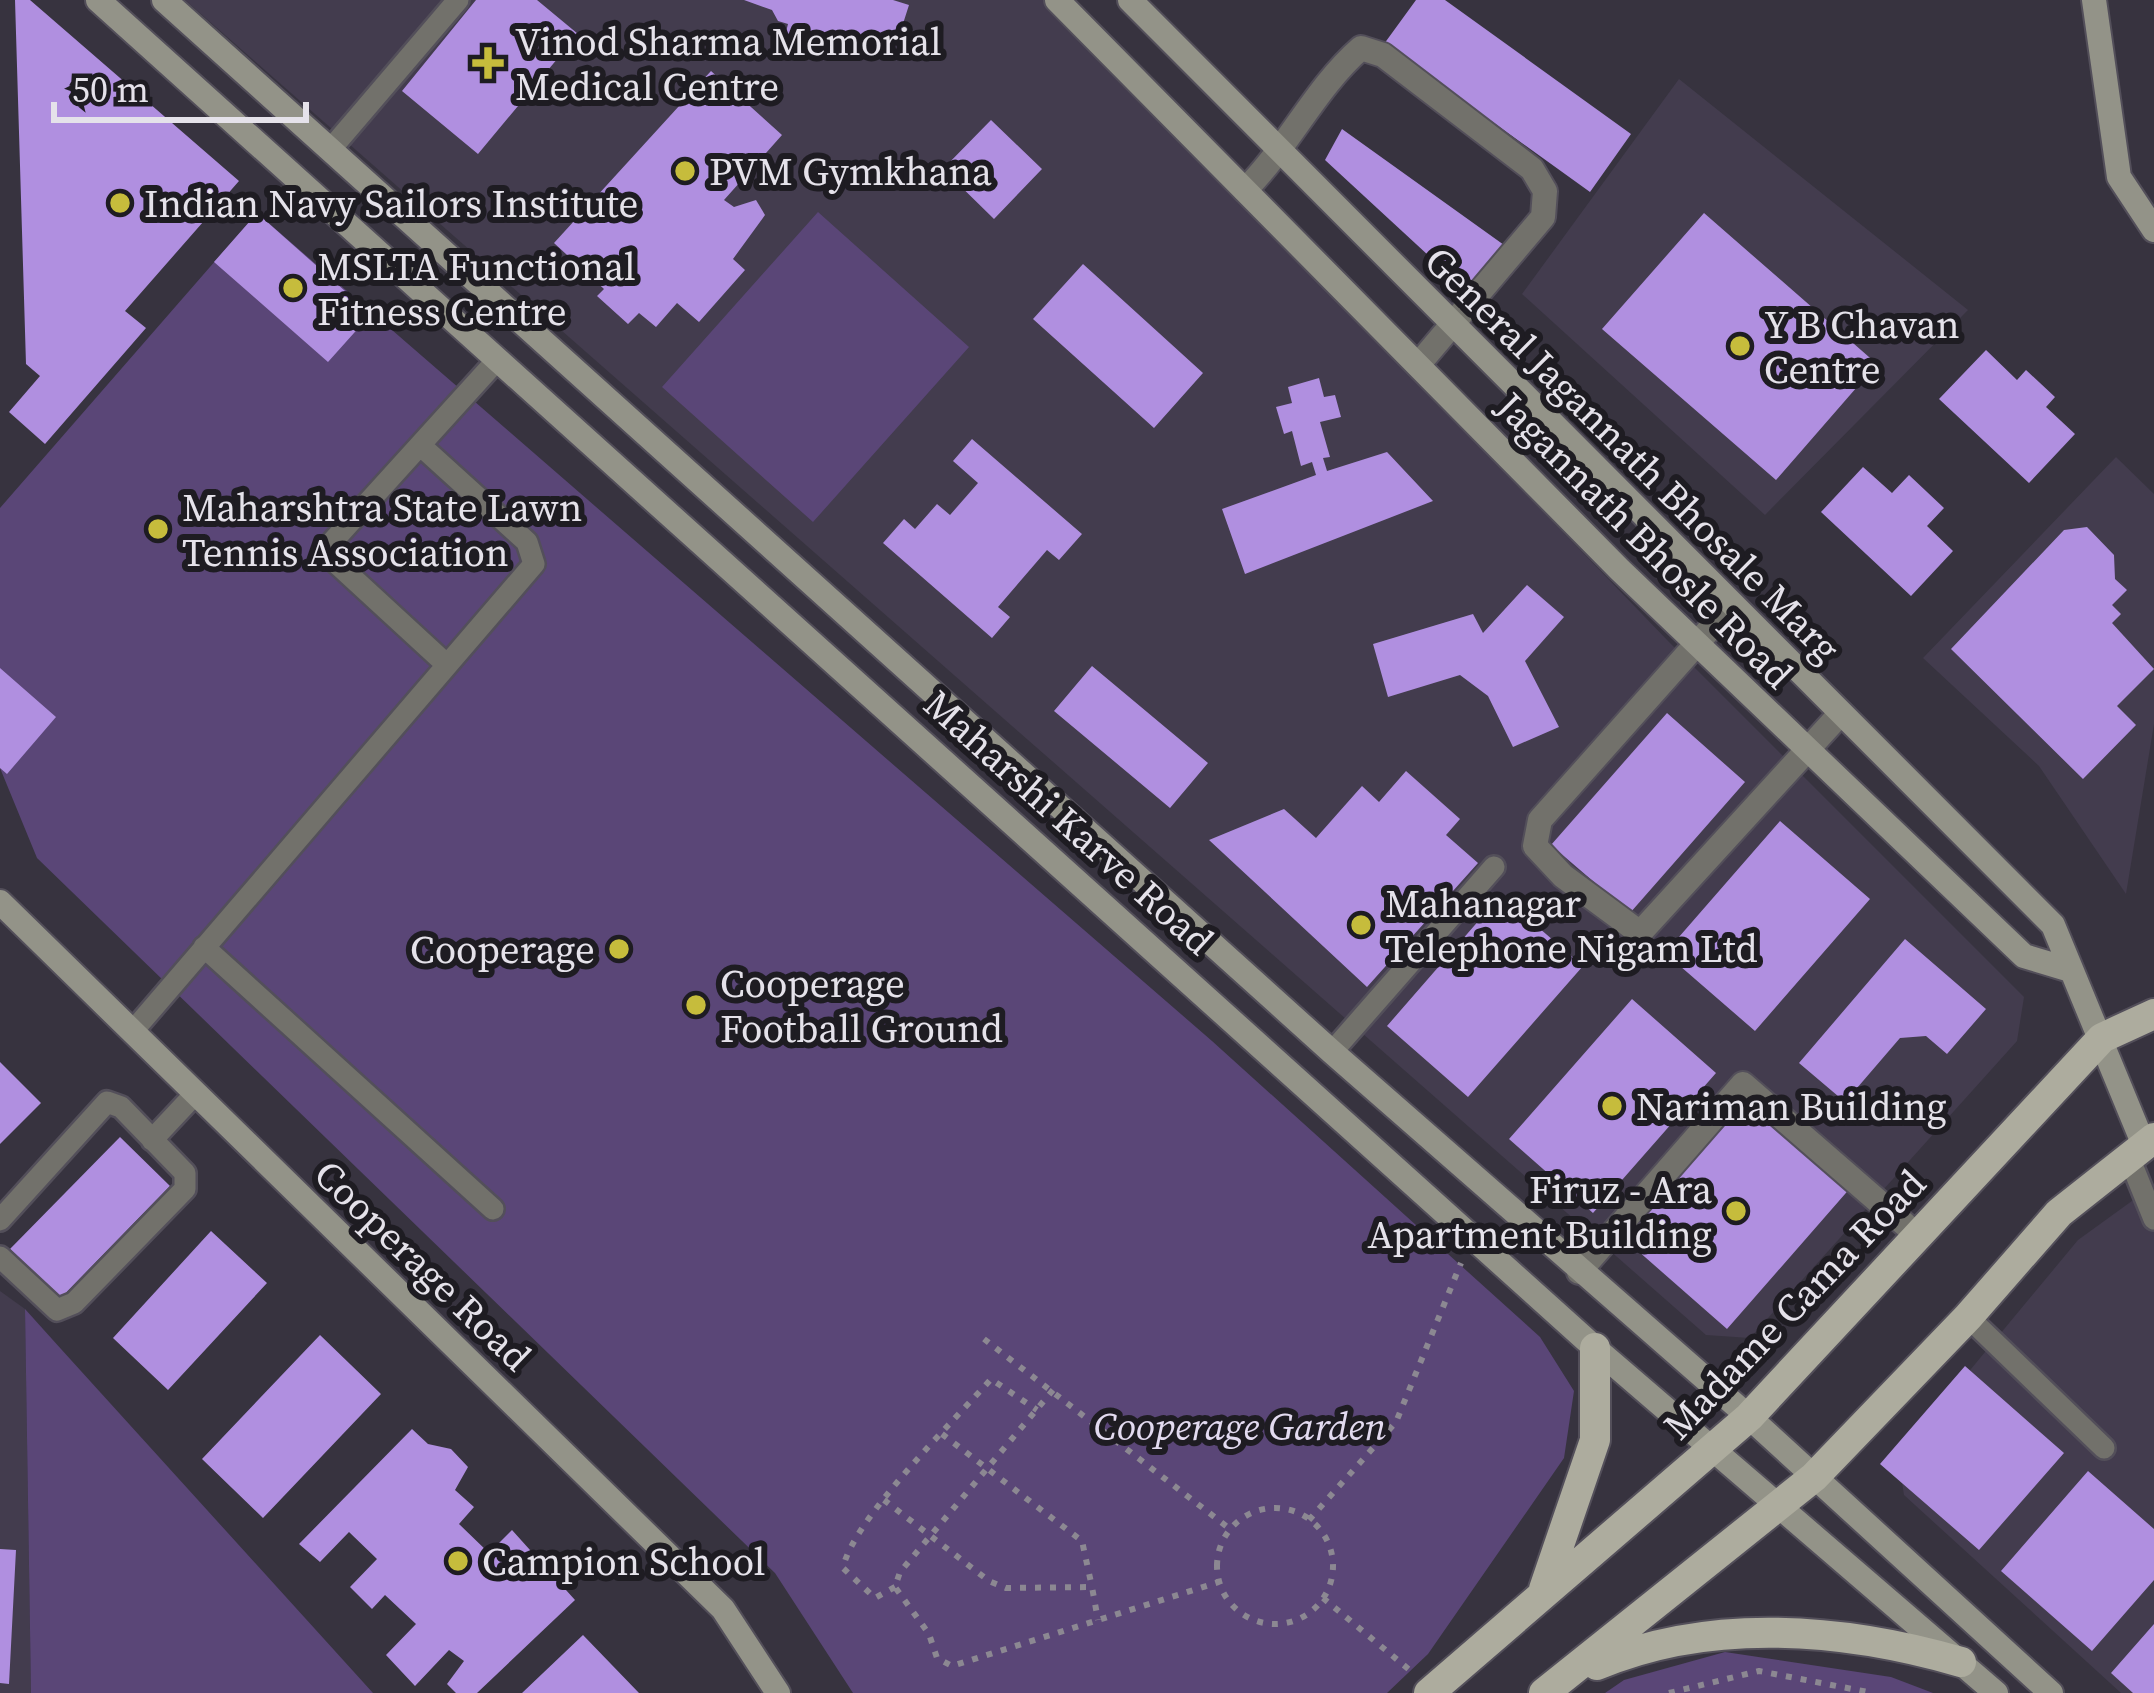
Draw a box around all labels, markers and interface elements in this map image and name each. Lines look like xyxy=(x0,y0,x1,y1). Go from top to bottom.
place label: Vinod Sharma Memorial Medical Centre xyxy=(515,15,942,113)
marker: Vinod Sharma Memorial Medical Centre xyxy=(472,47,504,79)
scale bar xyxy=(54,48,306,122)
text: 50 m xyxy=(72,65,149,114)
place label: PVM Gymkhana xyxy=(709,145,992,198)
marker: PVM Gymkhana xyxy=(672,158,698,184)
place label: Indian Navy Sailors Institute xyxy=(144,177,638,230)
marker: Indian Navy Sailors Institute xyxy=(107,190,133,216)
street label: General Jagannath Bhosale Marg xyxy=(1413,235,1852,674)
place label: MSLTA Functional Fitness Centre xyxy=(317,240,636,338)
marker: MSLTA Functional Fitness Centre xyxy=(280,275,306,301)
place label: Y B Chavan Centre xyxy=(1764,298,1960,396)
marker: Y B Chavan Centre xyxy=(1727,333,1753,359)
street label: Jagannath Bhosle Road xyxy=(1484,380,1804,700)
place label: Maharshtra State Lawn Tennis Association xyxy=(182,481,582,579)
marker: Maharshtra State Lawn Tennis Association xyxy=(145,516,171,542)
street label: Maharshi Karve Road xyxy=(912,678,1225,967)
place label: Mahanagar Telephone Nigam Ltd xyxy=(1385,877,1758,975)
marker: Mahanagar Telephone Nigam Ltd xyxy=(1348,912,1374,938)
place label: Cooperage xyxy=(410,923,595,976)
marker: Cooperage xyxy=(606,936,632,962)
place label: Cooperage Football Ground xyxy=(720,957,1003,1055)
marker: Cooperage Football Ground xyxy=(683,992,709,1018)
place label: Nariman Building xyxy=(1636,1080,1947,1133)
marker: Nariman Building xyxy=(1599,1093,1625,1119)
street label: Cooperage Road xyxy=(303,1148,543,1382)
street label: Madame Cama Road xyxy=(1651,1158,1937,1451)
place label: Firuz - Ara Apartment Building xyxy=(1367,1163,1712,1261)
marker: Firuz - Ara Apartment Building xyxy=(1723,1198,1749,1224)
park label: Cooperage Garden xyxy=(1094,1400,1386,1453)
place label: Campion School xyxy=(482,1535,765,1588)
marker: Campion School xyxy=(445,1548,471,1574)

